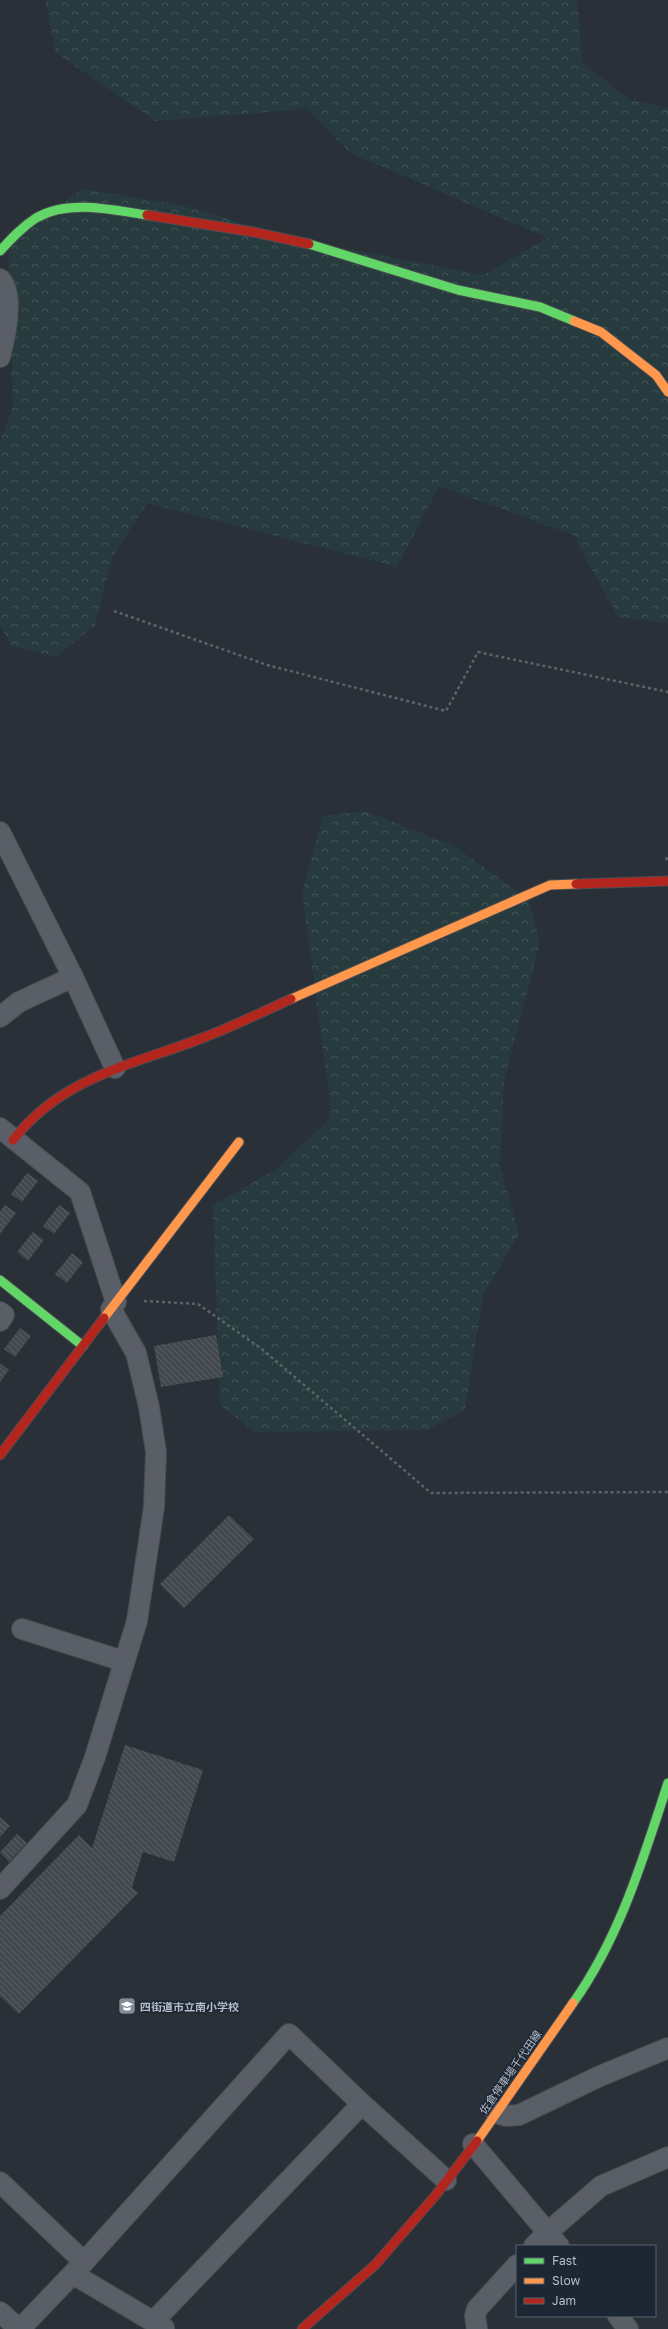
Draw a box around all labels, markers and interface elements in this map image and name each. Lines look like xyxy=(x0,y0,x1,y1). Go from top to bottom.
school or university icon: 四街道市立南小学校 xyxy=(117,1996,137,2016)
place label: 四街道市立南小学校 xyxy=(140,2000,239,2013)
street label: 佐倉停車場千代田線 xyxy=(476,2028,544,2116)
legend xyxy=(516,2245,656,2317)
text: Fast xyxy=(552,2253,577,2268)
text: Slow xyxy=(552,2273,580,2288)
text: Jam xyxy=(552,2293,576,2308)

